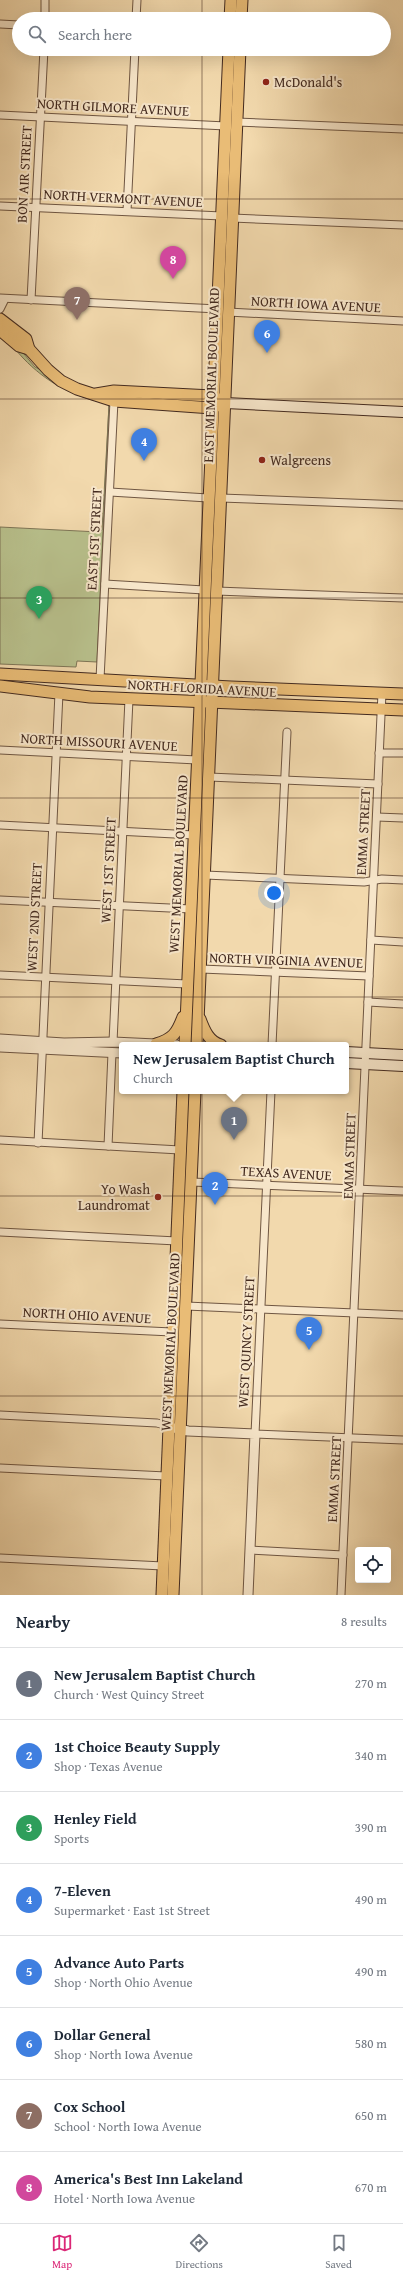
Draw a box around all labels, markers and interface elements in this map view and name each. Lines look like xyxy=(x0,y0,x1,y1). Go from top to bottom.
search box xyxy=(12,12,391,56)
icon: search xyxy=(26,23,48,45)
text: Search here xyxy=(58,24,132,45)
place label: McDonald's xyxy=(274,72,342,92)
marker: McDonald's xyxy=(261,77,271,87)
street label: NORTH GILMORE AVENUE xyxy=(36,93,190,121)
street label: BON AIR STREET xyxy=(11,125,37,223)
street label: NORTH VERMONT AVENUE xyxy=(43,184,203,212)
pin: 8 xyxy=(160,246,186,279)
pin: 7 xyxy=(64,287,90,320)
street label: EAST MEMORIAL BOULEVARD xyxy=(198,287,224,463)
street label: NORTH IOWA AVENUE xyxy=(251,291,381,317)
pin: 6 xyxy=(254,320,280,353)
pin: 4 xyxy=(131,428,157,461)
place label: Walgreens xyxy=(270,450,331,470)
marker: Walgreens xyxy=(257,455,267,465)
street label: EAST 1ST STREET xyxy=(81,487,107,591)
pin: 3 xyxy=(26,586,52,619)
street label: NORTH FLORIDA AVENUE xyxy=(127,674,277,702)
street label: NORTH MISSOURI AVENUE xyxy=(20,728,178,756)
street label: WEST MEMORIAL BOULEVARD xyxy=(163,774,193,954)
street label: EMMA STREET xyxy=(351,788,375,876)
street label: WEST 1ST STREET xyxy=(95,816,121,923)
street label: WEST 2ND STREET xyxy=(21,862,47,972)
your location xyxy=(264,883,284,903)
street label: NORTH VIRGINIA AVENUE xyxy=(209,947,363,973)
popup xyxy=(119,1042,349,1094)
text: New Jerusalem Baptist Church xyxy=(133,1048,335,1069)
text: Church xyxy=(133,1069,173,1088)
pin: 1 xyxy=(221,1107,247,1140)
street label: EMMA STREET xyxy=(337,1112,361,1200)
street label: TEXAS AVENUE xyxy=(240,1161,332,1185)
pin: 2 xyxy=(202,1172,228,1205)
place label: Yo Wash Laundromat xyxy=(78,1179,150,1215)
marker: Yo Wash Laundromat xyxy=(153,1192,163,1202)
street label: WEST MEMORIAL BOULEVARD xyxy=(155,1252,185,1432)
street label: WEST QUINCY STREET xyxy=(233,1276,259,1408)
street label: NORTH OHIO AVENUE xyxy=(22,1302,152,1328)
pin: 5 xyxy=(296,1317,322,1350)
street label: EMMA STREET xyxy=(322,1435,346,1523)
map controls xyxy=(355,1547,391,1583)
button: locate xyxy=(355,1547,391,1583)
text: Nearby xyxy=(16,1609,70,1634)
text: 8 results xyxy=(341,1612,387,1631)
text: New Jerusalem Baptist Church xyxy=(54,1664,255,1685)
text: 1 xyxy=(26,1674,32,1693)
text: 270 m xyxy=(355,1674,387,1693)
text: Church · West Quincy Street xyxy=(54,1685,204,1704)
text: 1st Choice Beauty Supply xyxy=(54,1736,220,1757)
text: 2 xyxy=(26,1746,32,1765)
text: 340 m xyxy=(355,1746,387,1765)
text: Shop · Texas Avenue xyxy=(54,1757,163,1776)
text: Henley Field xyxy=(54,1808,137,1829)
text: 3 xyxy=(26,1818,32,1837)
text: 390 m xyxy=(355,1818,387,1837)
text: Sports xyxy=(54,1829,89,1848)
text: 7-Eleven xyxy=(54,1880,111,1901)
text: 4 xyxy=(26,1890,32,1909)
text: 490 m xyxy=(355,1890,387,1909)
text: Supermarket · East 1st Street xyxy=(54,1901,210,1920)
text: Advance Auto Parts xyxy=(54,1952,184,1973)
text: 5 xyxy=(26,1962,32,1981)
text: 490 m xyxy=(355,1962,387,1981)
text: Shop · North Ohio Avenue xyxy=(54,1973,193,1992)
text: Dollar General xyxy=(54,2024,151,2045)
text: 6 xyxy=(26,2034,32,2053)
text: 580 m xyxy=(355,2034,387,2053)
text: Shop · North Iowa Avenue xyxy=(54,2045,193,2064)
text: Cox School xyxy=(54,2096,125,2117)
text: 7 xyxy=(26,2106,32,2125)
text: 650 m xyxy=(355,2106,387,2125)
text: School · North Iowa Avenue xyxy=(54,2117,202,2136)
text: America's Best Inn Lakeland xyxy=(54,2168,243,2189)
text: 8 xyxy=(26,2178,32,2197)
text: 670 m xyxy=(355,2178,387,2197)
text: Hotel · North Iowa Avenue xyxy=(54,2189,195,2208)
tab: Map xyxy=(51,2232,73,2272)
tab: Directions xyxy=(176,2232,223,2272)
tab: Saved xyxy=(325,2232,352,2272)

